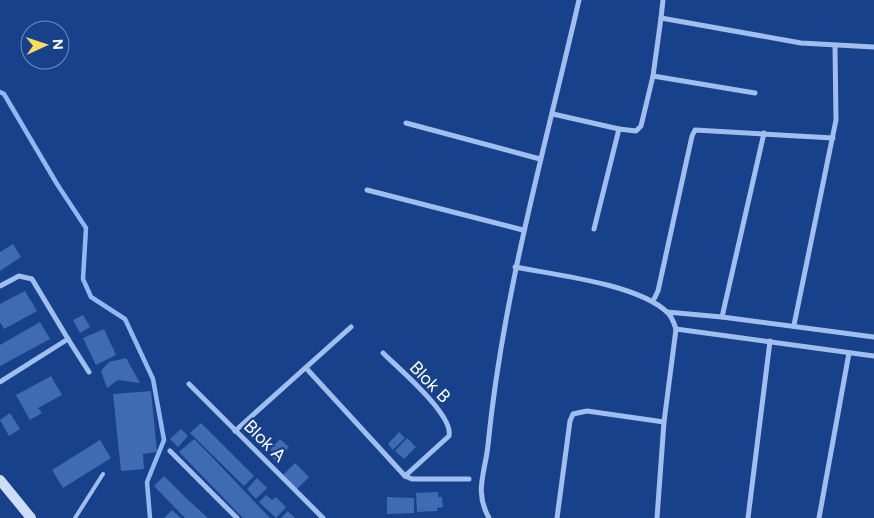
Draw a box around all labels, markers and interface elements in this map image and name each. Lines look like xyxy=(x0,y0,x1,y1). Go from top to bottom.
north arrow xyxy=(20,20,70,70)
text: N xyxy=(49,38,66,50)
street label: Blok B xyxy=(405,357,455,407)
street label: Blok A xyxy=(239,415,291,467)

